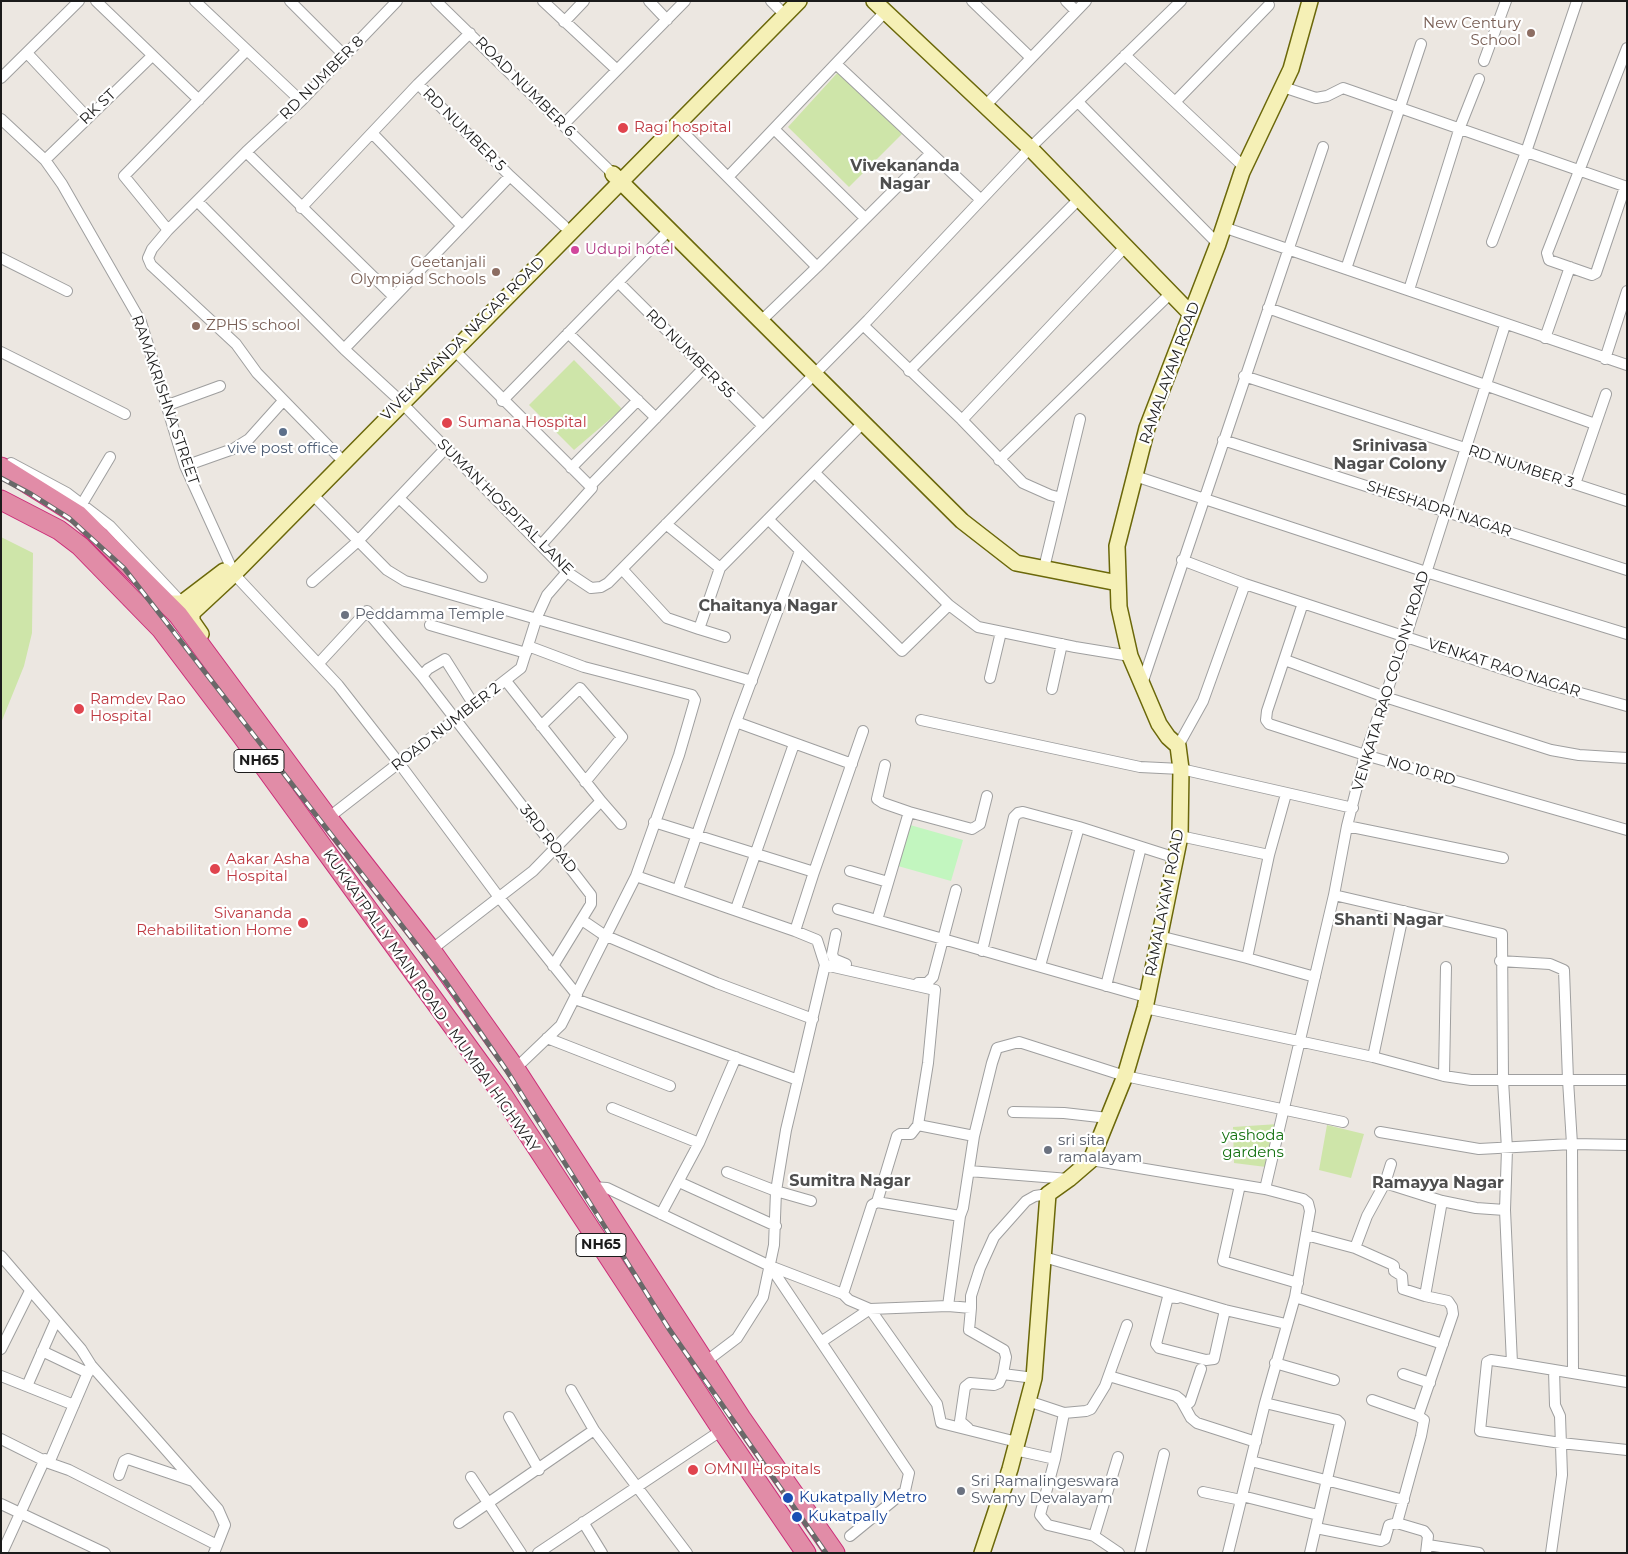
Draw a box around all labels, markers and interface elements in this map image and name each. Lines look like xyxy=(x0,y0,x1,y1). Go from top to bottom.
place label: New Century School xyxy=(1423,15,1521,50)
marker: New Century School xyxy=(1525,27,1537,39)
street label: RD NUMBER 8 xyxy=(276,32,368,124)
street label: ROAD NUMBER 6 xyxy=(471,33,579,141)
street label: RD NUMBER 5 xyxy=(419,85,509,175)
street label: RK ST xyxy=(76,86,120,128)
place label: Ragi hospital xyxy=(634,119,731,137)
marker: Ragi hospital xyxy=(616,121,630,135)
district label: Vivekananda Nagar xyxy=(850,156,960,194)
place label: Udupi hotel xyxy=(585,241,674,259)
marker: Udupi hotel xyxy=(569,244,581,256)
street label: VIVEKANANDA NAGAR ROAD xyxy=(377,253,549,425)
place label: Geetanjali Olympiad Schools xyxy=(350,254,486,289)
marker: Geetanjali Olympiad Schools xyxy=(490,266,502,278)
street label: RAMALAYAM ROAD xyxy=(1136,300,1204,446)
street label: RD NUMBER 55 xyxy=(642,306,738,402)
street label: RAMAKRISHNA STREET xyxy=(127,313,203,487)
place label: ZPHS school xyxy=(206,317,300,335)
marker: ZPHS school xyxy=(190,320,202,332)
place label: Sumana Hospital xyxy=(458,414,587,432)
marker: Sumana Hospital xyxy=(440,416,454,430)
marker: vive post office xyxy=(277,426,289,438)
street label: SUMAN HOSPITAL LANE xyxy=(433,435,577,579)
district label: Srinivasa Nagar Colony xyxy=(1334,436,1446,474)
place label: vive post office xyxy=(228,440,338,458)
street label: RD NUMBER 3 xyxy=(1466,441,1576,493)
street label: SHESHADRI NAGAR xyxy=(1364,477,1514,541)
street label: VENKATA RAO COLONY ROAD xyxy=(1349,569,1433,793)
district label: Chaitanya Nagar xyxy=(698,596,838,616)
place label: Peddamma Temple xyxy=(355,606,504,624)
marker: Peddamma Temple xyxy=(339,609,351,621)
street label: VENKAT RAO NAGAR xyxy=(1425,635,1583,701)
street label: ROAD NUMBER 2 xyxy=(388,679,504,775)
place label: Ramdev Rao Hospital xyxy=(90,691,186,726)
marker: Ramdev Rao Hospital xyxy=(72,702,86,716)
road number: NH65 xyxy=(234,749,284,772)
street label: NO 10 RD xyxy=(1384,753,1458,789)
street label: 3RD ROAD xyxy=(516,801,580,877)
street label: RAMALAYAM ROAD xyxy=(1142,828,1188,978)
street label: KUKKATPALLY MAIN ROAD - MUMBAI HIGHWAY xyxy=(319,846,543,1156)
place label: Aakar Asha Hospital xyxy=(226,851,310,886)
marker: Aakar Asha Hospital xyxy=(208,862,222,876)
place label: Sivananda Rehabilitation Home xyxy=(136,905,292,940)
district label: Shanti Nagar xyxy=(1334,910,1444,930)
marker: Sivananda Rehabilitation Home xyxy=(296,916,310,930)
park label: yashoda gardens xyxy=(1222,1127,1284,1162)
place label: sri sita ramalayam xyxy=(1058,1132,1142,1167)
marker: sri sita ramalayam xyxy=(1042,1144,1054,1156)
district label: Sumitra Nagar xyxy=(789,1171,911,1191)
district label: Ramayya Nagar xyxy=(1372,1173,1504,1193)
road number: NH65 xyxy=(576,1234,626,1256)
place label: OMNI Hospitals xyxy=(704,1461,821,1479)
marker: OMNI Hospitals xyxy=(686,1463,700,1477)
place label: Sri Ramalingeswara Swamy Devalayam xyxy=(971,1473,1119,1508)
marker: Sri Ramalingeswara Swamy Devalayam xyxy=(955,1485,967,1497)
place label: Kukatpally Metro xyxy=(799,1489,927,1507)
marker: Kukatpally Metro xyxy=(781,1491,795,1505)
place label: Kukatpally xyxy=(808,1508,887,1526)
marker: Kukatpally xyxy=(790,1510,804,1524)

